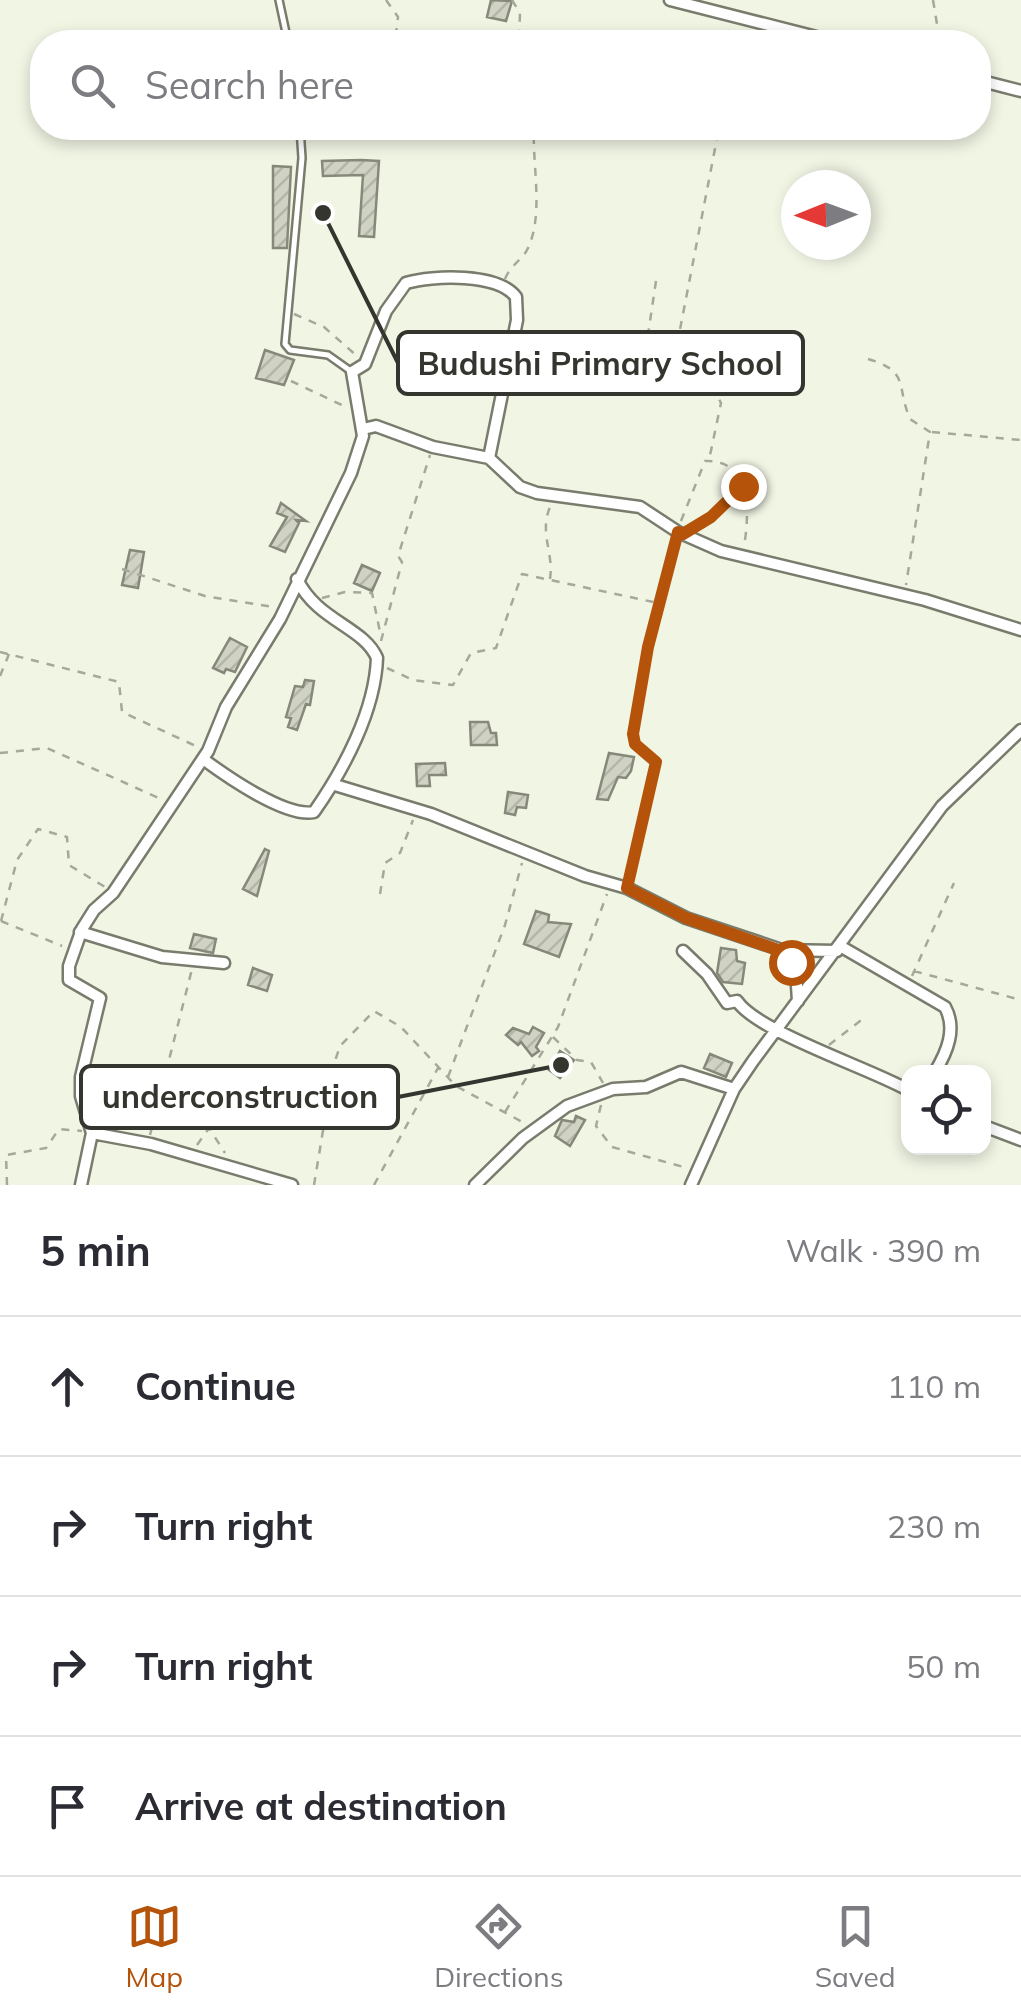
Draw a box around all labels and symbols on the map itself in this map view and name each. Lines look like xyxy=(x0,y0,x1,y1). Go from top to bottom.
north arrow xyxy=(781,170,871,260)
callout: Budushi Primary School xyxy=(398,332,803,394)
text: Budushi Primary School xyxy=(417,343,783,383)
route end xyxy=(721,464,767,510)
route start xyxy=(769,940,815,986)
callout: underconstruction xyxy=(81,1066,398,1128)
text: underconstruction xyxy=(102,1076,378,1116)

